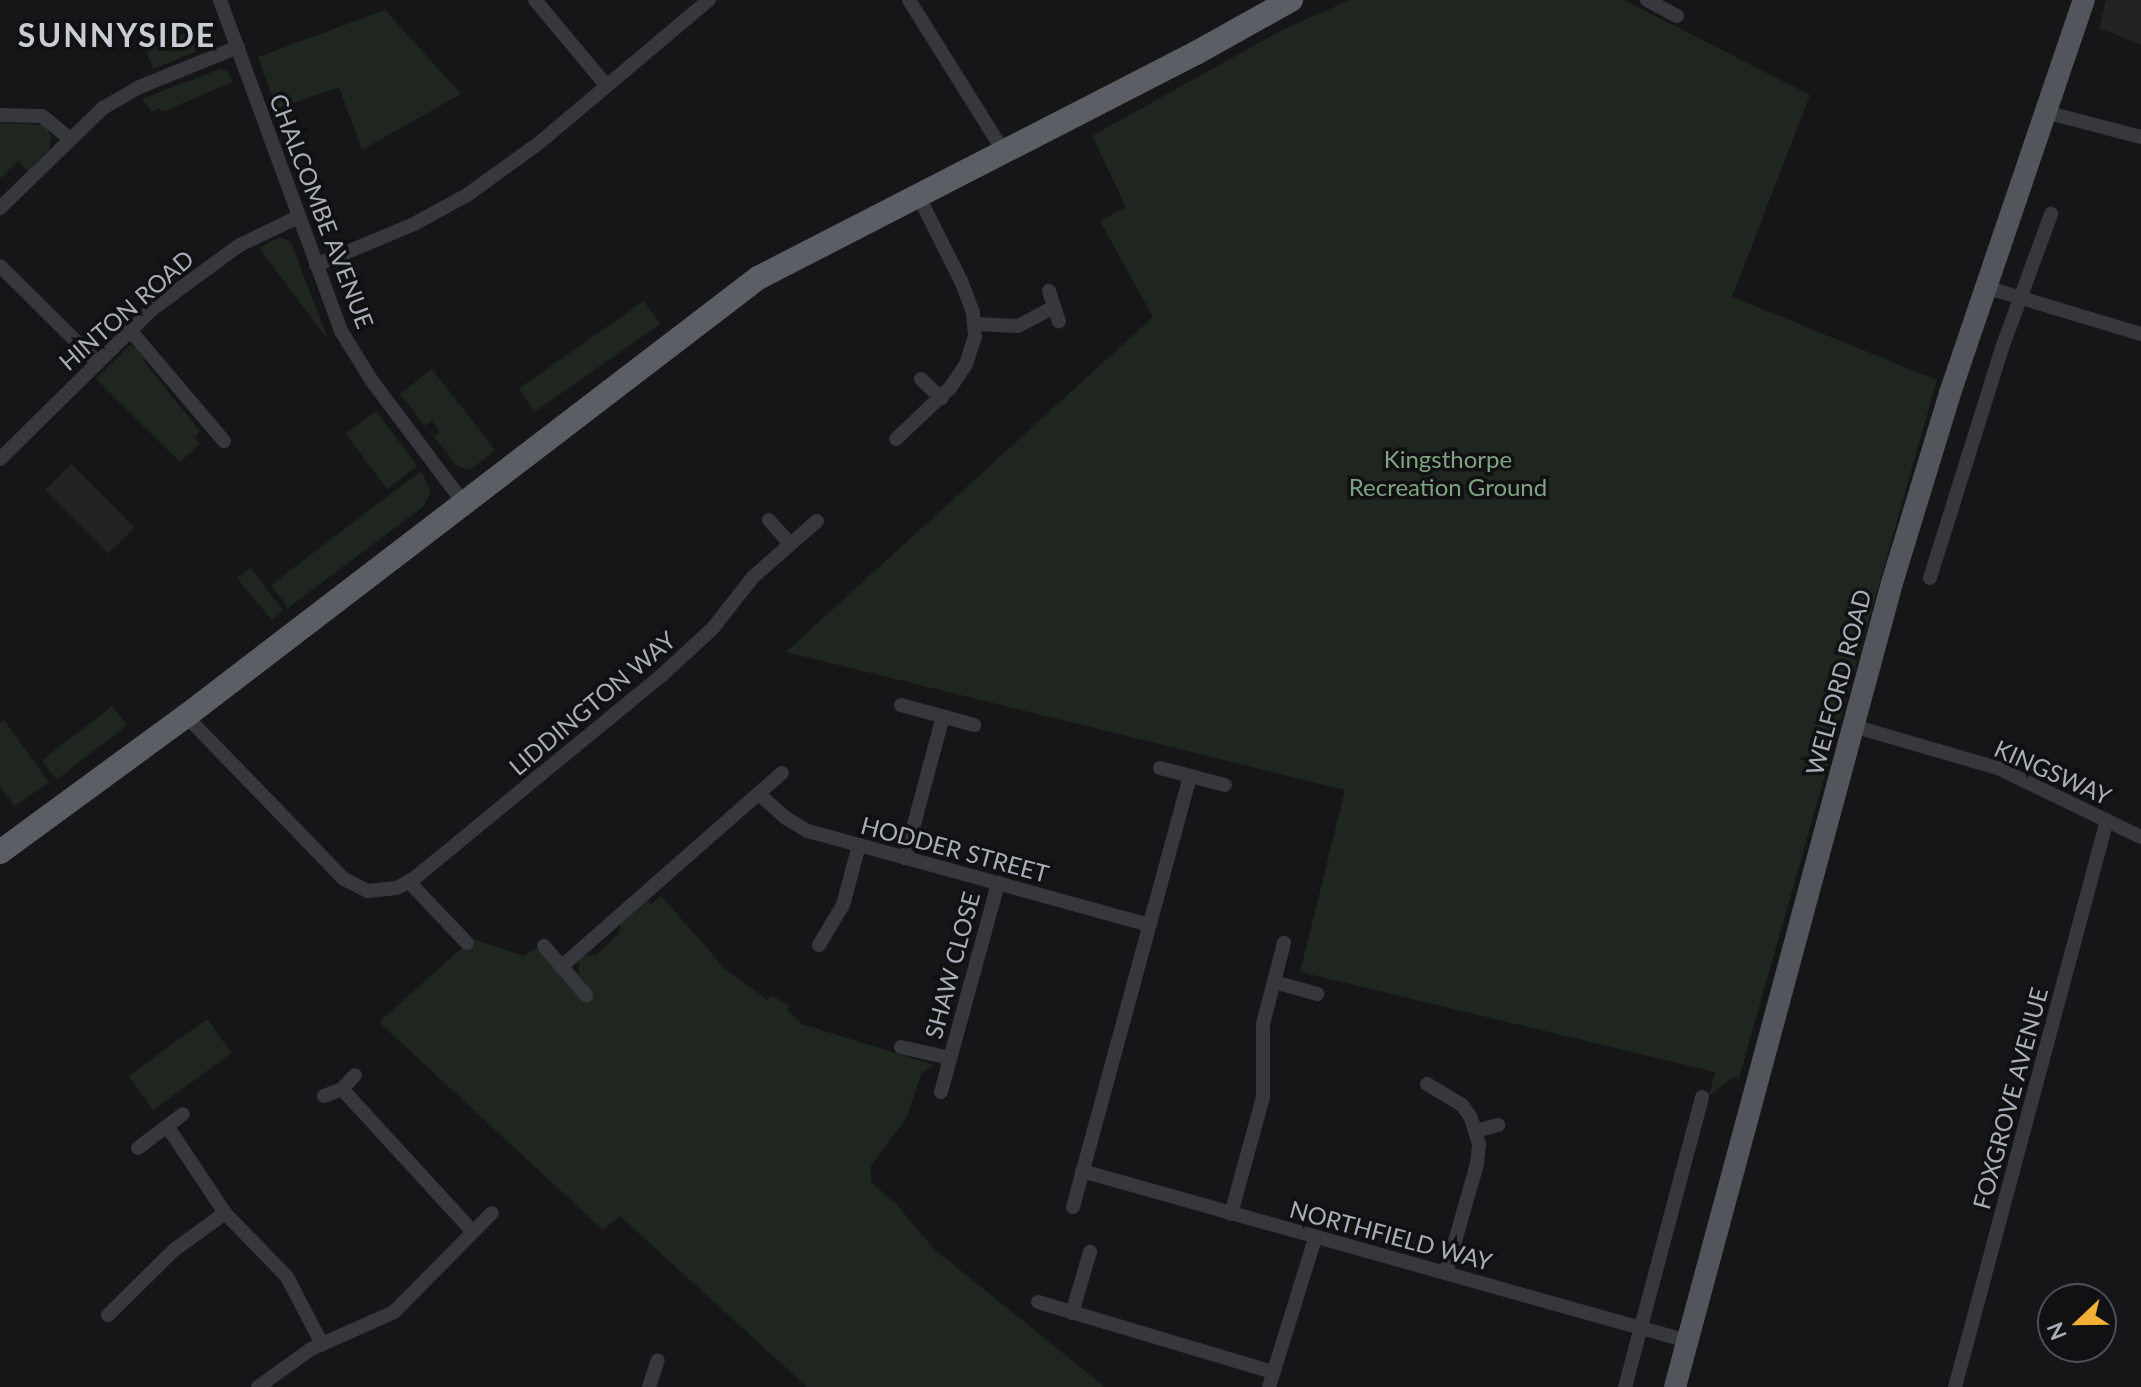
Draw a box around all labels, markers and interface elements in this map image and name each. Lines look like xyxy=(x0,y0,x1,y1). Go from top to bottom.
district label: SUNNYSIDE xyxy=(18,16,216,54)
street label: CHALCOMBE AVENUE xyxy=(264,89,380,333)
street label: HINTON ROAD xyxy=(53,244,199,376)
park label: Kingsthorpe Recreation Ground xyxy=(1349,445,1547,501)
street label: WELFORD ROAD xyxy=(1799,586,1877,778)
street label: LIDDINGTON WAY xyxy=(503,625,681,781)
street label: KINGSWAY xyxy=(1990,733,2116,811)
street label: HODDER STREET xyxy=(858,810,1052,888)
street label: SHAW CLOSE xyxy=(919,888,985,1042)
street label: FOXGROVE AVENUE xyxy=(1966,984,2054,1212)
street label: NORTHFIELD WAY xyxy=(1286,1194,1496,1276)
north arrow xyxy=(2037,1283,2117,1363)
text: N xyxy=(2040,1319,2072,1344)

